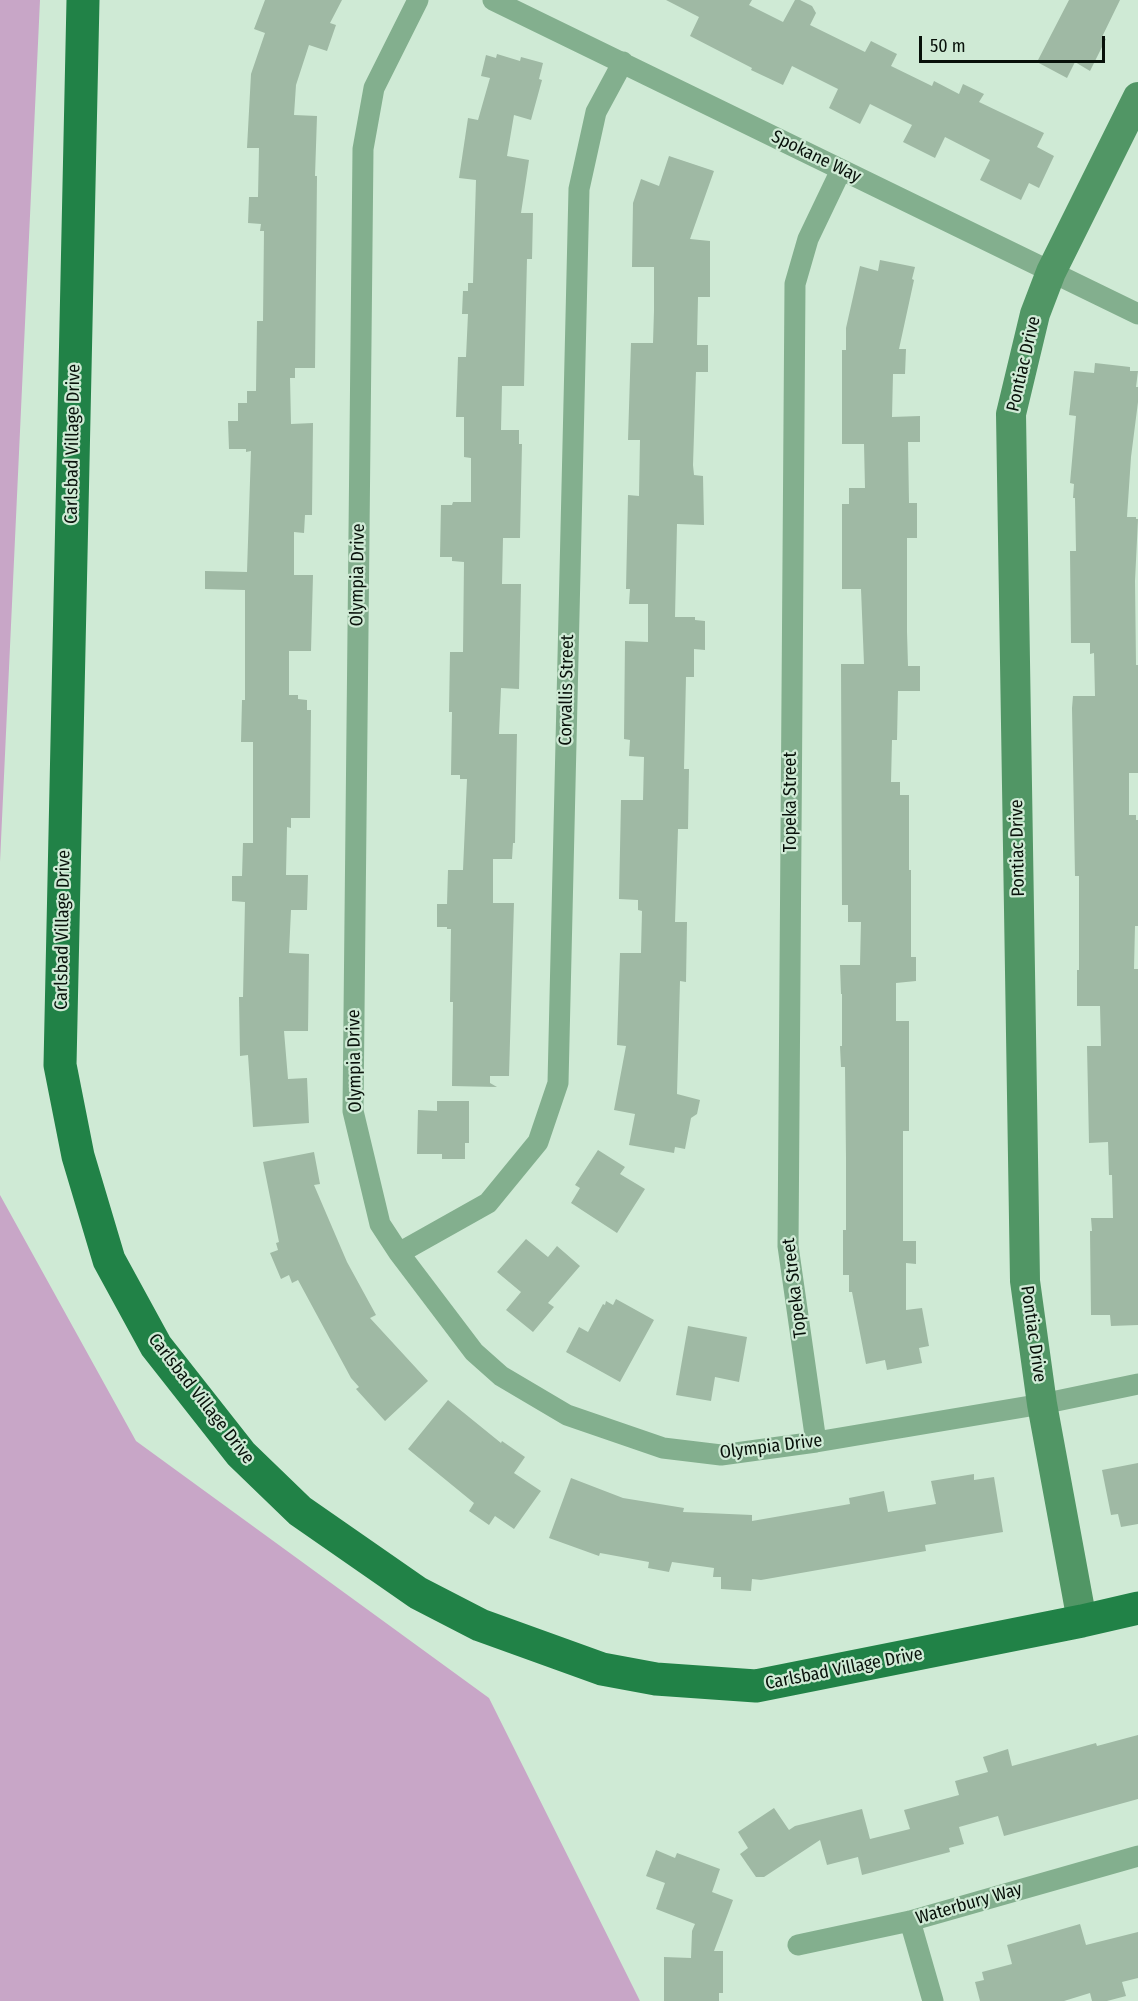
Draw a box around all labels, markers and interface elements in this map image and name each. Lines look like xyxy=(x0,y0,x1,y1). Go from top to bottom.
scale bar xyxy=(922,24,1108,62)
text: 50 m xyxy=(930,35,966,57)
street label: Spokane Way xyxy=(768,126,864,188)
street label: Pontiac Drive xyxy=(1003,314,1045,414)
street label: Carlsbad Village Drive xyxy=(61,364,85,524)
street label: Olympia Drive xyxy=(346,523,370,627)
street label: Corvallis Street xyxy=(555,634,579,746)
street label: Topeka Street xyxy=(780,752,802,852)
street label: Pontiac Drive xyxy=(1006,799,1030,897)
street label: Carlsbad Village Drive xyxy=(51,850,75,1010)
street label: Olympia Drive xyxy=(343,1009,367,1113)
street label: Topeka Street xyxy=(778,1237,812,1339)
street label: Pontiac Drive xyxy=(1016,1284,1050,1384)
street label: Carlsbad Village Drive xyxy=(143,1329,259,1469)
street label: Olympia Drive xyxy=(719,1430,823,1464)
street label: Carlsbad Village Drive xyxy=(764,1643,924,1695)
street label: Waterbury Way xyxy=(913,1879,1025,1929)

